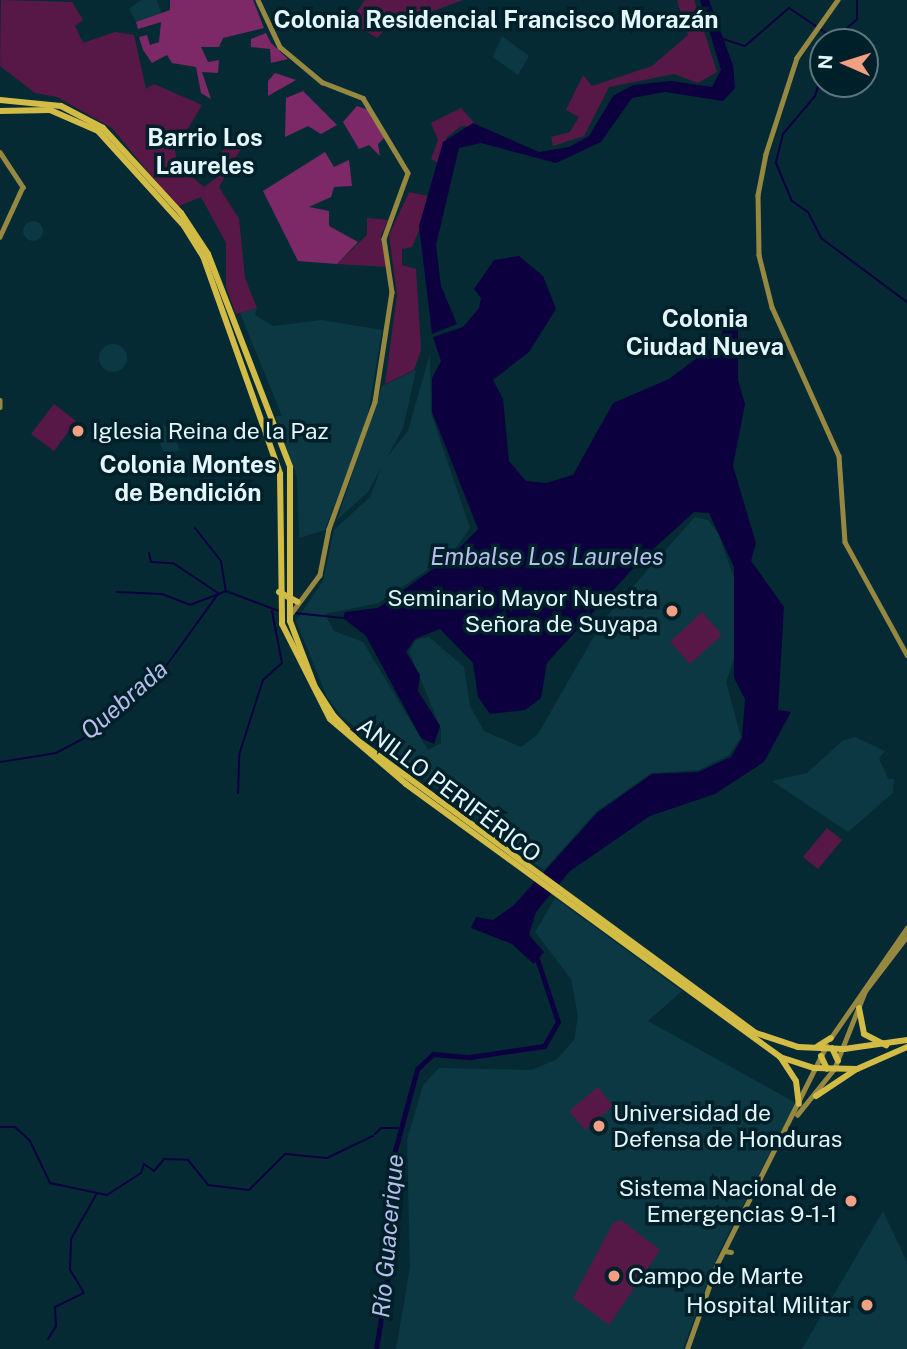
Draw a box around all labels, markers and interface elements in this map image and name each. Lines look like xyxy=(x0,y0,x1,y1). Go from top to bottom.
district label: Colonia Residencial Francisco Morazán xyxy=(273,6,719,34)
north arrow xyxy=(809,28,879,98)
text: N xyxy=(814,54,836,70)
district label: Barrio Los Laureles xyxy=(147,124,263,180)
district label: Colonia Ciudad Nueva xyxy=(626,305,784,361)
place label: Iglesia Reina de la Paz xyxy=(92,417,329,445)
marker: Iglesia Reina de la Paz xyxy=(70,423,86,439)
district label: Colonia Montes de Bendición xyxy=(99,451,277,507)
water label: Embalse Los Laureles xyxy=(430,543,664,571)
place label: Seminario Mayor Nuestra Señora de Suyapa xyxy=(387,584,658,638)
marker: Seminario Mayor Nuestra Señora de Suyapa xyxy=(664,603,680,619)
water label: Quebrada xyxy=(75,654,173,746)
street label: ANILLO PERIFÉRICO xyxy=(352,712,546,868)
place label: Universidad de Defensa de Honduras xyxy=(613,1099,843,1153)
marker: Universidad de Defensa de Honduras xyxy=(591,1118,607,1134)
water label: Río Guacerique xyxy=(366,1153,410,1319)
place label: Sistema Nacional de Emergencias 9-1-1 xyxy=(618,1174,837,1228)
marker: Sistema Nacional de Emergencias 9-1-1 xyxy=(843,1193,859,1209)
place label: Campo de Marte xyxy=(628,1262,804,1290)
marker: Campo de Marte xyxy=(606,1268,622,1284)
place label: Hospital Militar xyxy=(686,1291,851,1319)
marker: Hospital Militar xyxy=(857,1295,877,1315)

